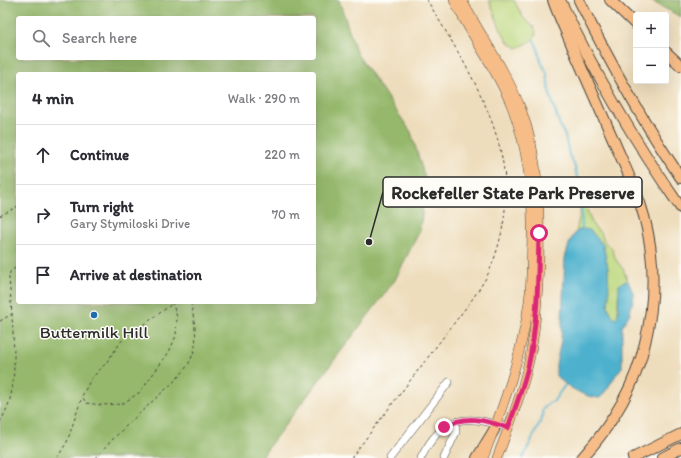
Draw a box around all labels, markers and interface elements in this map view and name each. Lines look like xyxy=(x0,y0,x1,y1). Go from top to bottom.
map controls xyxy=(633,12,669,84)
button: + xyxy=(633,12,669,48)
search box xyxy=(16,16,316,60)
icon: search xyxy=(30,27,52,49)
text: Search here xyxy=(62,29,137,47)
button: − xyxy=(633,48,669,84)
text: 4 min xyxy=(32,88,74,108)
text: Walk · 290 m xyxy=(228,91,300,106)
icon: ahead xyxy=(32,144,54,166)
text: Continue xyxy=(70,146,129,164)
text: 220 m xyxy=(264,147,300,162)
callout: Rockefeller State Park Preserve xyxy=(383,177,642,207)
text: Rockefeller State Park Preserve xyxy=(391,182,635,204)
text: Turn right xyxy=(70,198,134,216)
icon: right xyxy=(32,204,54,226)
text: 70 m xyxy=(272,207,300,222)
text: Gary Stymiloski Drive xyxy=(70,216,190,231)
route start xyxy=(530,224,548,242)
icon: arrive xyxy=(32,264,54,286)
text: Arrive at destination xyxy=(70,266,202,284)
marker: Buttermilk Hill xyxy=(89,310,99,320)
place label: Buttermilk Hill xyxy=(40,322,148,342)
route end xyxy=(435,418,453,436)

